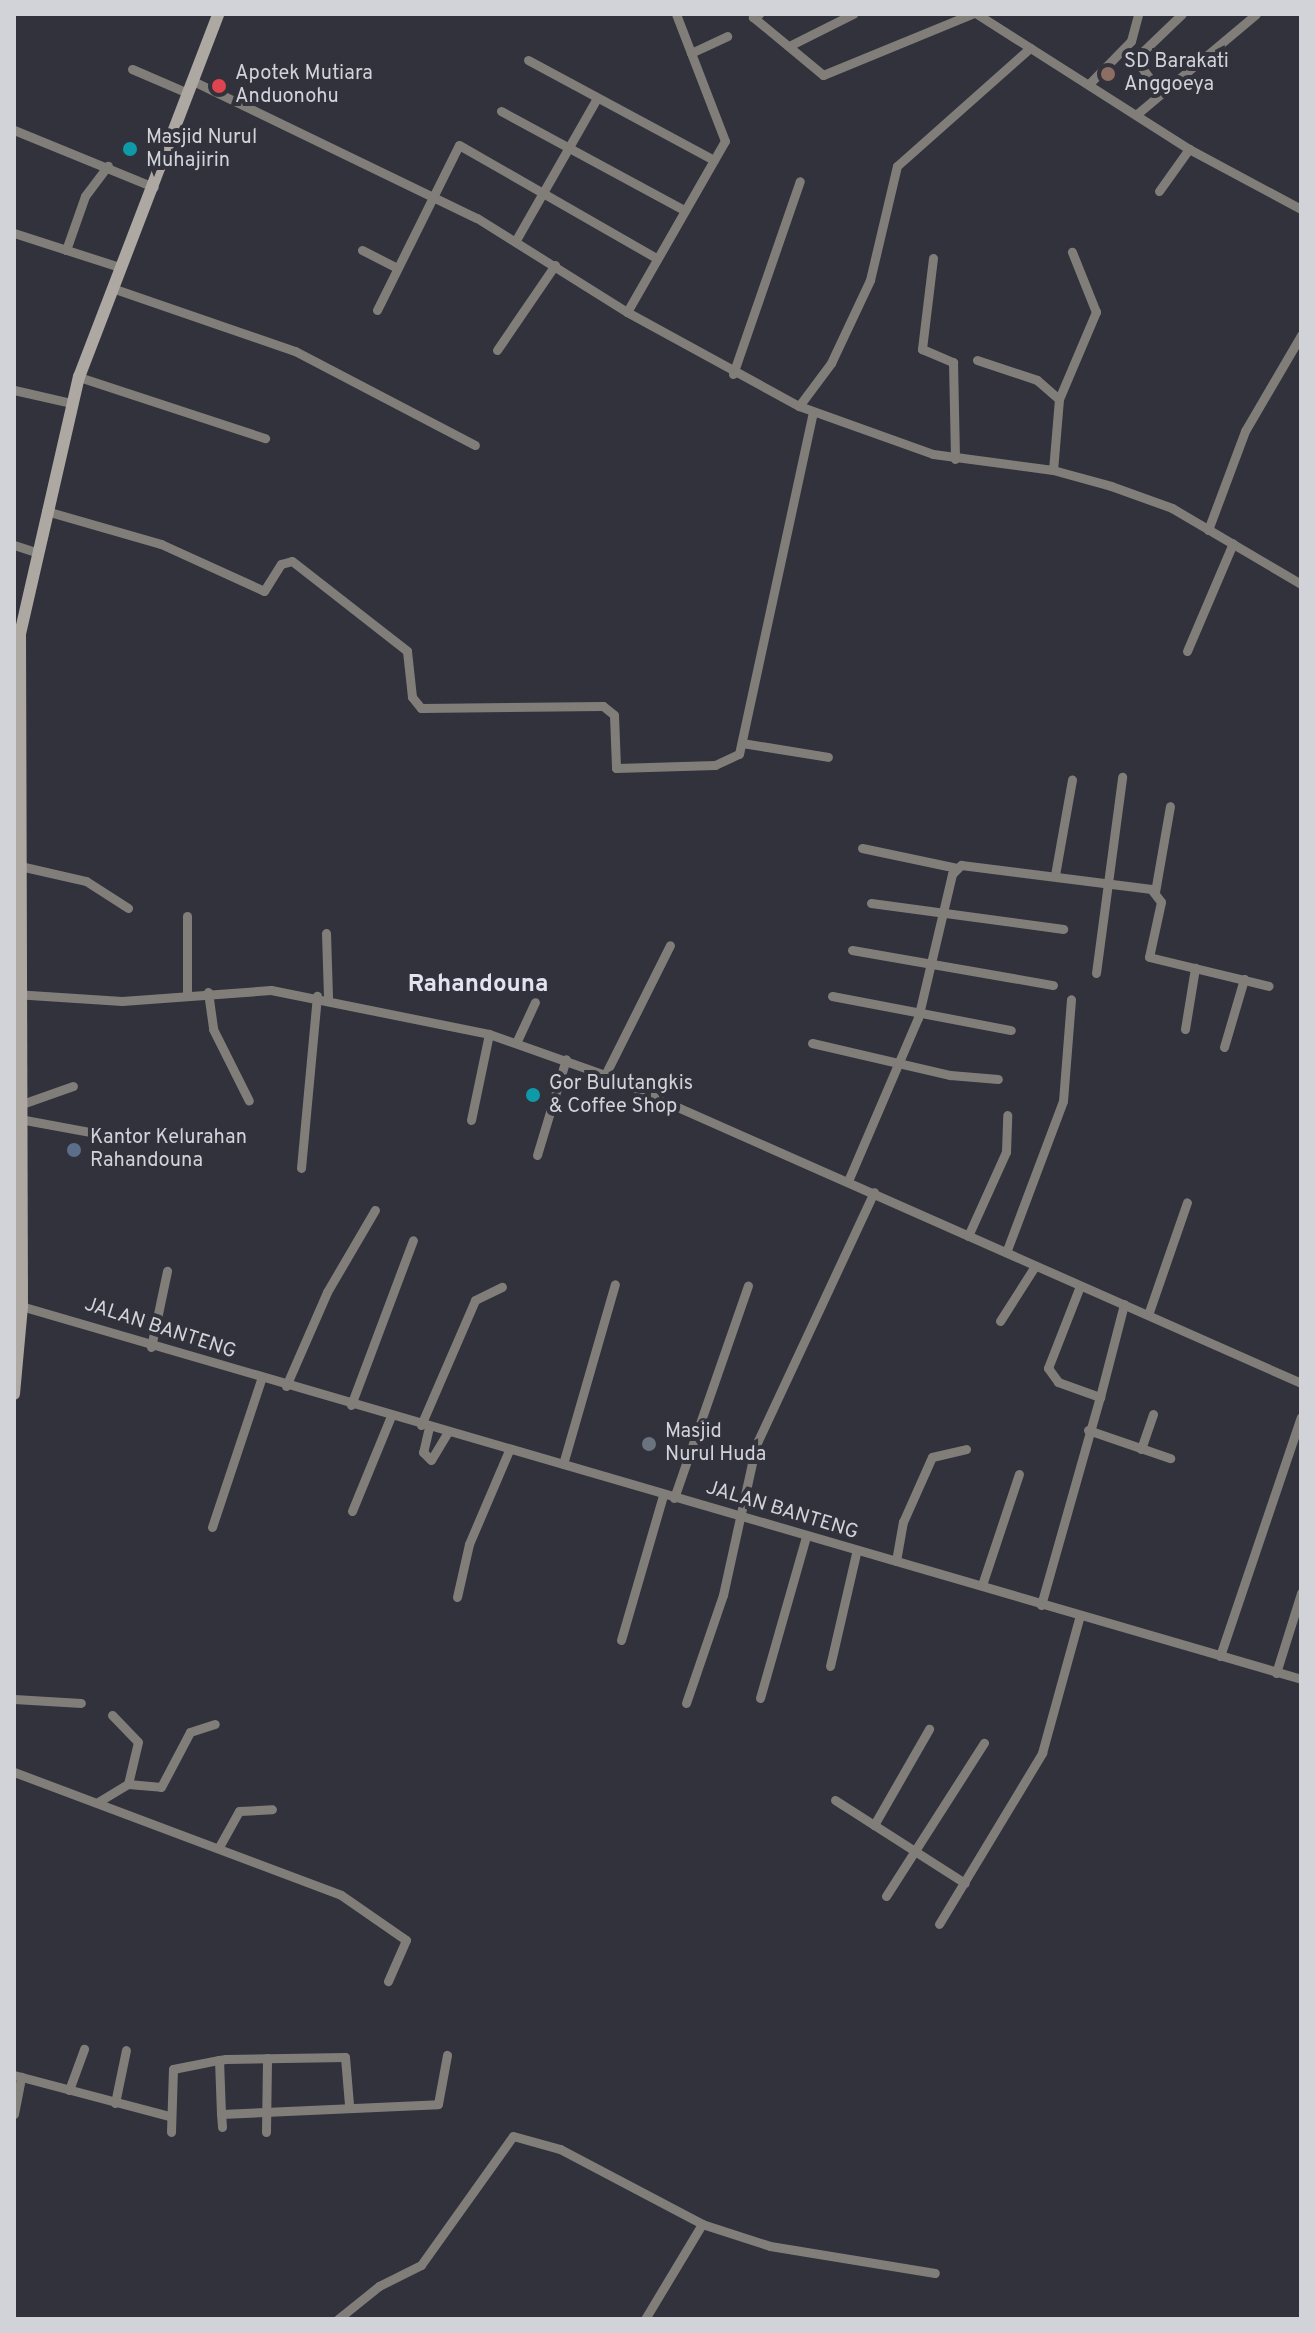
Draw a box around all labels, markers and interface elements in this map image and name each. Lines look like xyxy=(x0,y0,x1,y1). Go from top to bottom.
place label: SD Barakati Anggoeya xyxy=(1124,50,1229,97)
place label: Apotek Mutiara Anduonohu xyxy=(235,62,373,109)
marker: SD Barakati Anggoeya xyxy=(1099,65,1117,83)
marker: Apotek Mutiara Anduonohu xyxy=(210,77,228,95)
place label: Masjid Nurul Muhajirin xyxy=(146,126,257,173)
marker: Masjid Nurul Muhajirin xyxy=(121,140,139,158)
district label: Rahandouna xyxy=(408,972,548,1000)
place label: Gor Bulutangkis & Coffee Shop xyxy=(549,1072,693,1119)
marker: Gor Bulutangkis & Coffee Shop xyxy=(524,1086,542,1104)
place label: Kantor Kelurahan Rahandouna xyxy=(90,1126,247,1173)
marker: Kantor Kelurahan Rahandouna xyxy=(65,1141,83,1159)
street label: JALAN BANTENG xyxy=(81,1293,239,1365)
place label: Masjid Nurul Huda xyxy=(665,1420,766,1467)
marker: Masjid Nurul Huda xyxy=(640,1435,658,1453)
street label: JALAN BANTENG xyxy=(703,1476,861,1546)

